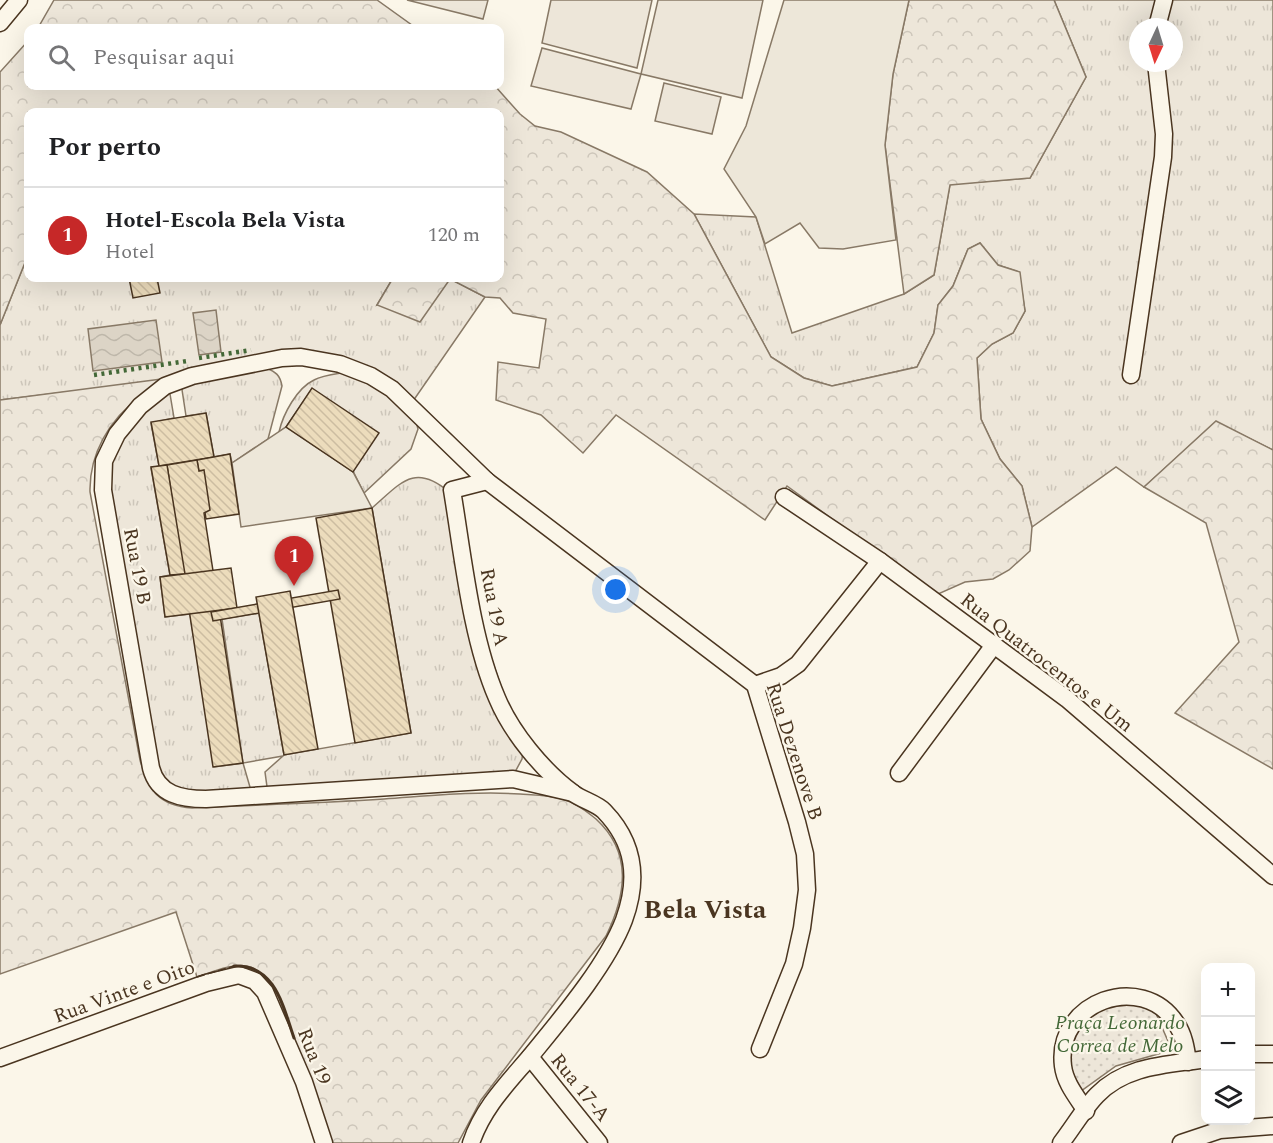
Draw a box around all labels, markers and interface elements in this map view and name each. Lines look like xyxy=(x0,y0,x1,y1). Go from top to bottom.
north arrow xyxy=(1129,18,1183,72)
search box xyxy=(24,24,504,90)
icon: search xyxy=(45,41,78,74)
text: Pesquisar aqui xyxy=(93,41,235,74)
text: Por perto xyxy=(48,127,161,167)
text: Hotel-Escola Bela Vista xyxy=(105,204,345,237)
text: 1 xyxy=(62,220,73,250)
text: 120 m xyxy=(428,220,480,250)
text: Hotel xyxy=(105,237,155,267)
street label: Rua 19 B xyxy=(115,525,159,607)
pin: 1 xyxy=(274,536,314,586)
street label: Rua 19 A xyxy=(472,565,516,649)
your location xyxy=(601,575,630,604)
street label: Rua Quatrocentos e Um xyxy=(953,586,1139,740)
street label: Rua Dezenove B xyxy=(758,678,830,824)
district label: Bela Vista xyxy=(644,890,767,930)
street label: Rua Vinte e Oito xyxy=(49,952,199,1031)
map controls xyxy=(1201,963,1255,1125)
button: + xyxy=(1201,963,1255,1017)
park label: Praça Leonardo Correa de Melo xyxy=(1055,1008,1185,1061)
button: − xyxy=(1201,1017,1255,1071)
street label: Rua 19 xyxy=(289,1023,339,1089)
street label: Rua 17-A xyxy=(543,1047,617,1129)
button: layers xyxy=(1201,1071,1255,1125)

